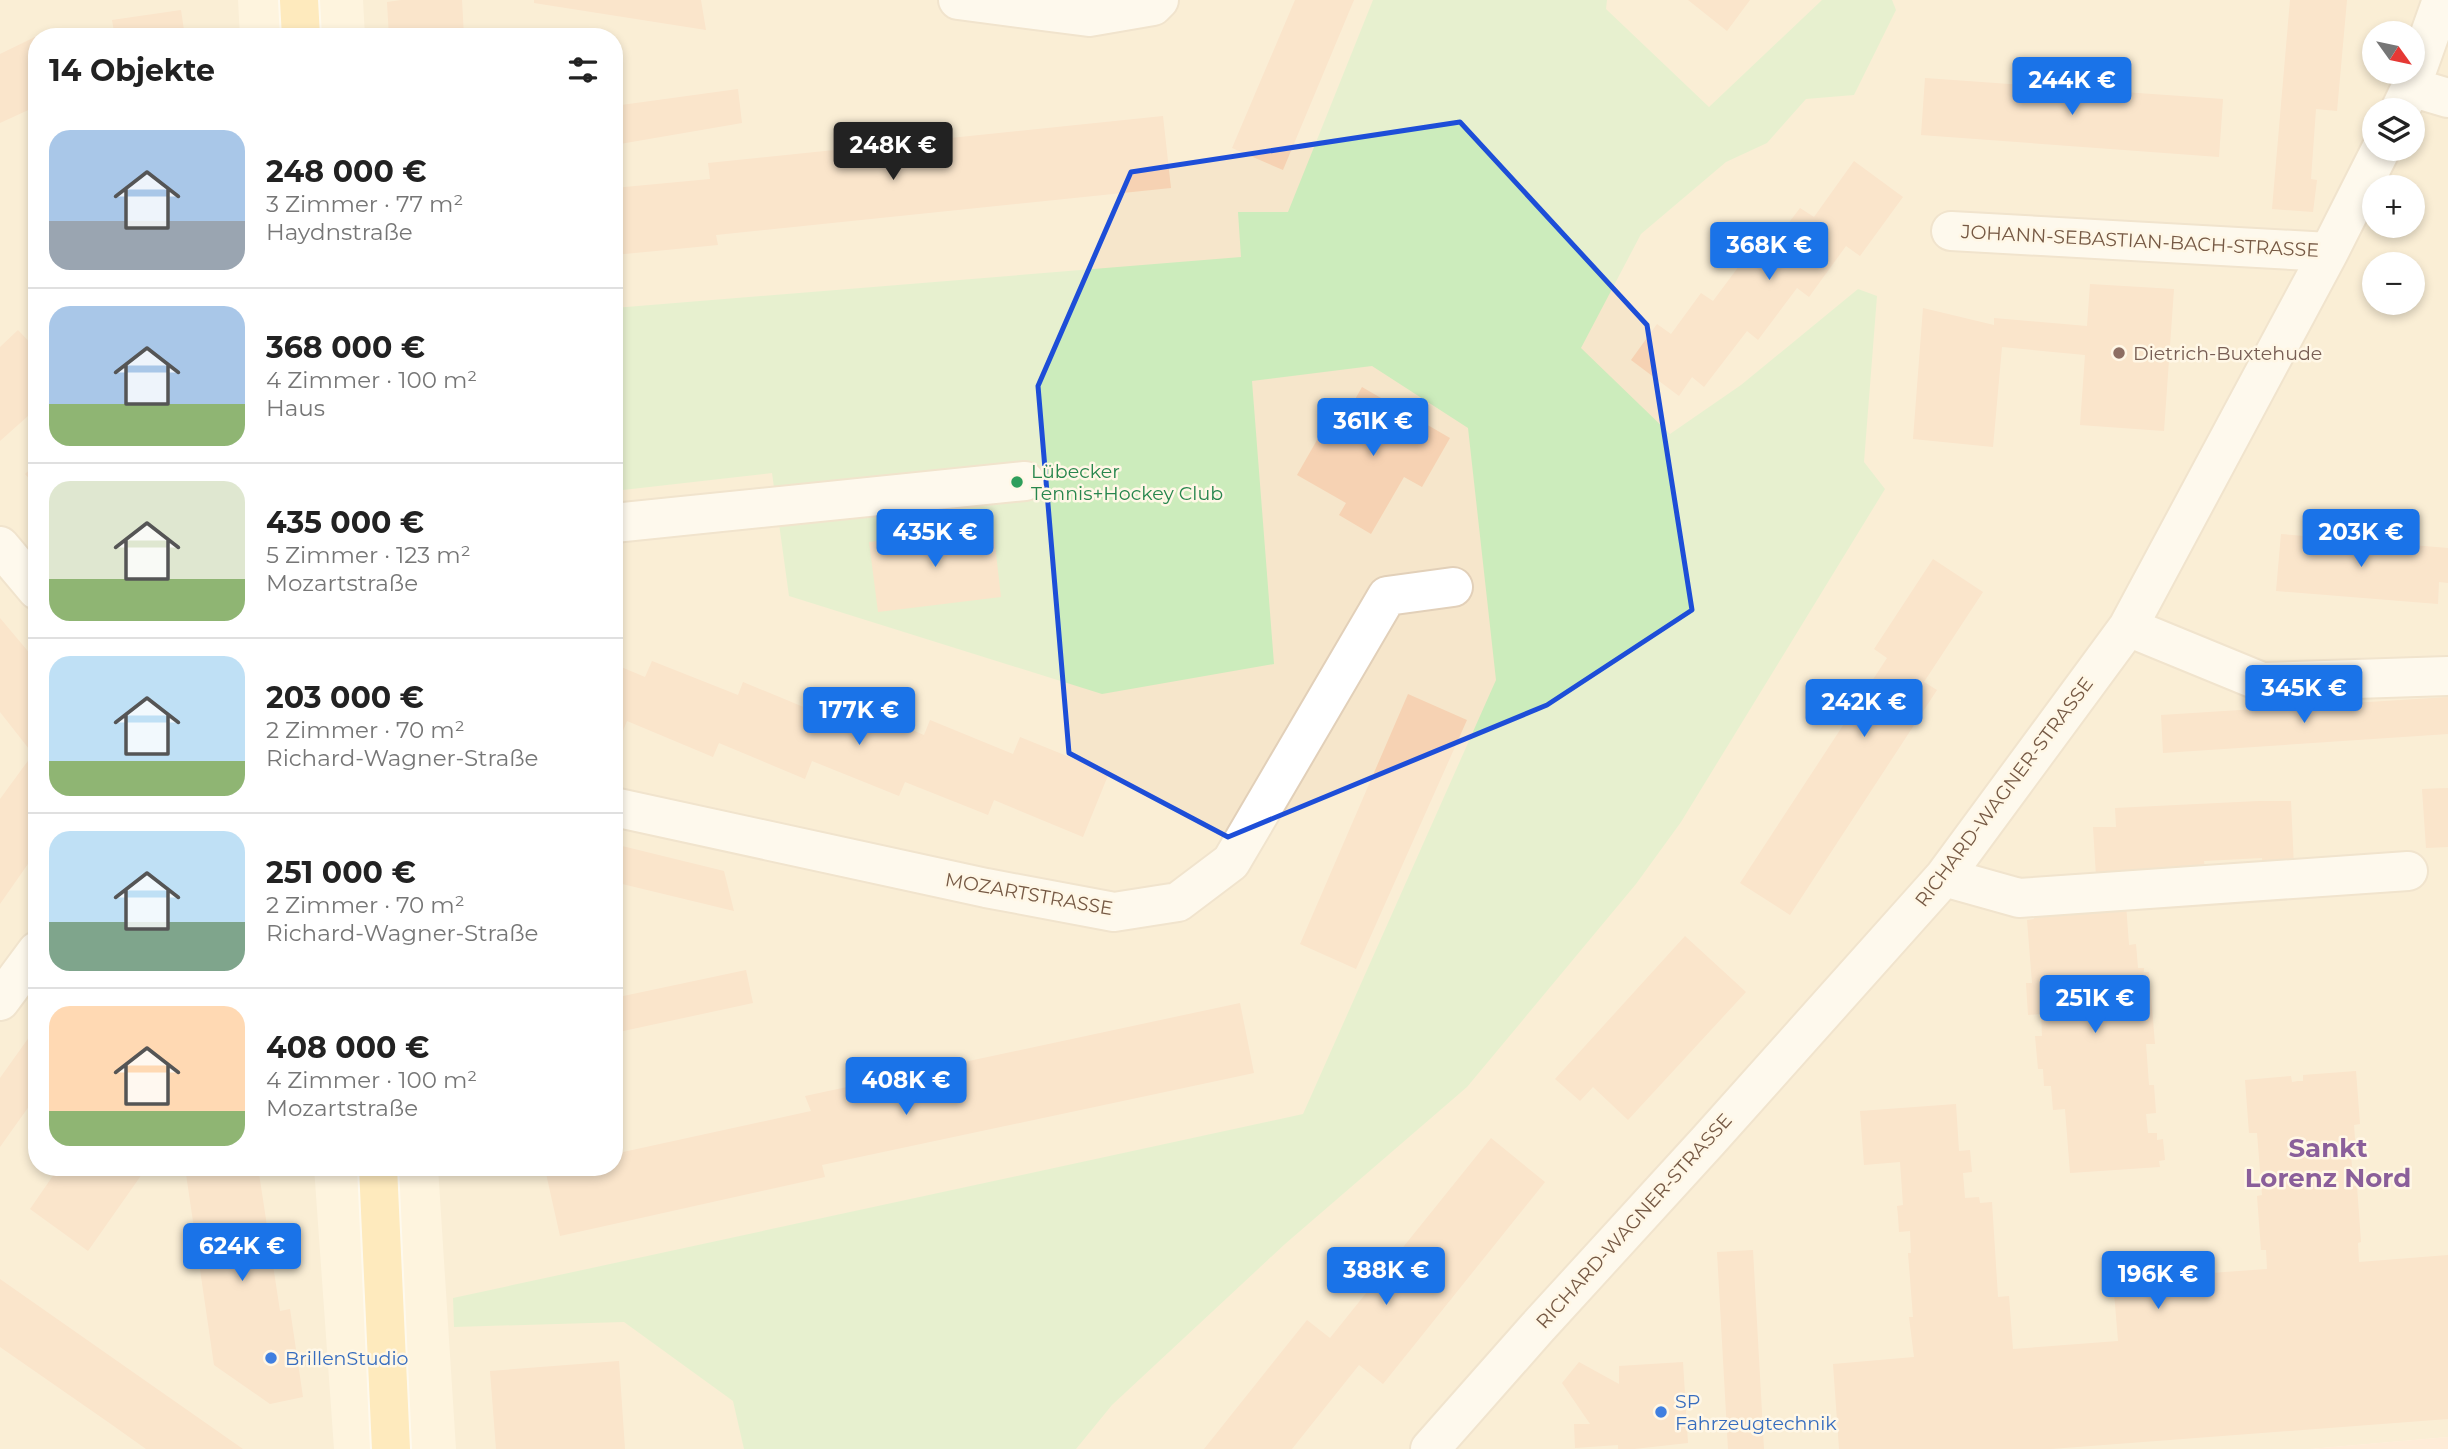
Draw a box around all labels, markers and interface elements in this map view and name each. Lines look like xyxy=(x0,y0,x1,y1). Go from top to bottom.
north arrow xyxy=(2362,21,2426,84)
map controls xyxy=(2362,21,2425,315)
icon: filters xyxy=(564,51,602,89)
text: 14 Objekte xyxy=(49,52,215,89)
pin: 244K € xyxy=(2015,58,2129,117)
text: 244K € xyxy=(2028,66,2116,94)
button: layers xyxy=(2362,98,2425,161)
pin: 248K € xyxy=(836,122,950,182)
text: 248K € xyxy=(850,131,936,159)
text: 248 000 € xyxy=(266,153,427,190)
icon: home xyxy=(105,158,189,242)
button: + xyxy=(2362,175,2425,238)
text: 3 Zimmer · 77 m² xyxy=(266,190,463,218)
text: Haydnstraße xyxy=(266,218,413,246)
street label: JOHANN-SEBASTIAN-BACH-STRASSE xyxy=(1959,220,2320,262)
pin: 368K € xyxy=(1712,222,1826,282)
text: 368K € xyxy=(1726,231,1812,259)
button: − xyxy=(2362,252,2425,315)
text: 368 000 € xyxy=(266,329,425,366)
icon: home xyxy=(105,334,189,418)
place label: Dietrich-Buxtehude xyxy=(2133,342,2322,365)
marker: Dietrich-Buxtehude xyxy=(2111,345,2127,361)
text: 4 Zimmer · 100 m² xyxy=(266,366,477,394)
text: Haus xyxy=(266,394,325,422)
pin: 361K € xyxy=(1316,398,1430,458)
text: 361K € xyxy=(1333,407,1413,435)
place label: Lübecker Tennis+Hockey Club xyxy=(1031,460,1223,505)
marker: Lübecker Tennis+Hockey Club xyxy=(1009,474,1025,490)
text: 435 000 € xyxy=(266,504,424,541)
icon: home xyxy=(105,509,189,593)
pin: 435K € xyxy=(878,510,992,569)
pin: 203K € xyxy=(2304,510,2418,569)
text: 435K € xyxy=(893,518,977,546)
text: 203K € xyxy=(2319,518,2403,546)
text: 5 Zimmer · 123 m² xyxy=(266,541,471,569)
text: Mozartstraße xyxy=(266,569,418,597)
pin: 345K € xyxy=(2247,666,2361,725)
street label: RICHARD-WAGNER-STRASSE xyxy=(1910,673,2098,911)
text: 345K € xyxy=(2261,674,2347,702)
text: 203 000 € xyxy=(266,679,424,716)
pin: 242K € xyxy=(1807,680,1921,739)
icon: home xyxy=(105,684,189,768)
pin: 177K € xyxy=(802,688,916,747)
text: 242K € xyxy=(1822,688,1906,716)
text: 177K € xyxy=(819,696,899,724)
text: 2 Zimmer · 70 m² xyxy=(266,716,465,744)
text: Richard-Wagner-Straße xyxy=(266,744,539,772)
text: 251 000 € xyxy=(266,854,416,891)
icon: home xyxy=(105,859,189,943)
street label: MOZARTSTRASSE xyxy=(943,868,1115,920)
text: 2 Zimmer · 70 m² xyxy=(266,891,465,919)
text: Richard-Wagner-Straße xyxy=(266,919,539,947)
pin: 251K € xyxy=(2038,976,2152,1035)
text: 251K € xyxy=(2056,984,2134,1012)
text: 408 000 € xyxy=(266,1029,429,1066)
icon: home xyxy=(105,1034,189,1118)
pin: 408K € xyxy=(849,1058,963,1117)
text: 4 Zimmer · 100 m² xyxy=(266,1066,477,1094)
text: 408K € xyxy=(862,1066,950,1094)
text: Mozartstraße xyxy=(266,1094,418,1122)
street label: RICHARD-WAGNER-STRASSE xyxy=(1531,1109,1737,1333)
district label: Sankt Lorenz Nord xyxy=(2245,1132,2411,1194)
pin: 624K € xyxy=(185,1224,299,1283)
text: 624K € xyxy=(199,1232,285,1260)
pin: 388K € xyxy=(1329,1248,1443,1307)
pin: 196K € xyxy=(2101,1252,2215,1311)
text: 388K € xyxy=(1343,1256,1429,1284)
text: 196K € xyxy=(2118,1260,2198,1288)
place label: BrillenStudio xyxy=(285,1347,409,1370)
marker: BrillenStudio xyxy=(263,1350,279,1366)
place label: SP Fahrzeugtechnik xyxy=(1675,1390,1837,1435)
marker: SP Fahrzeugtechnik xyxy=(1653,1404,1669,1420)

